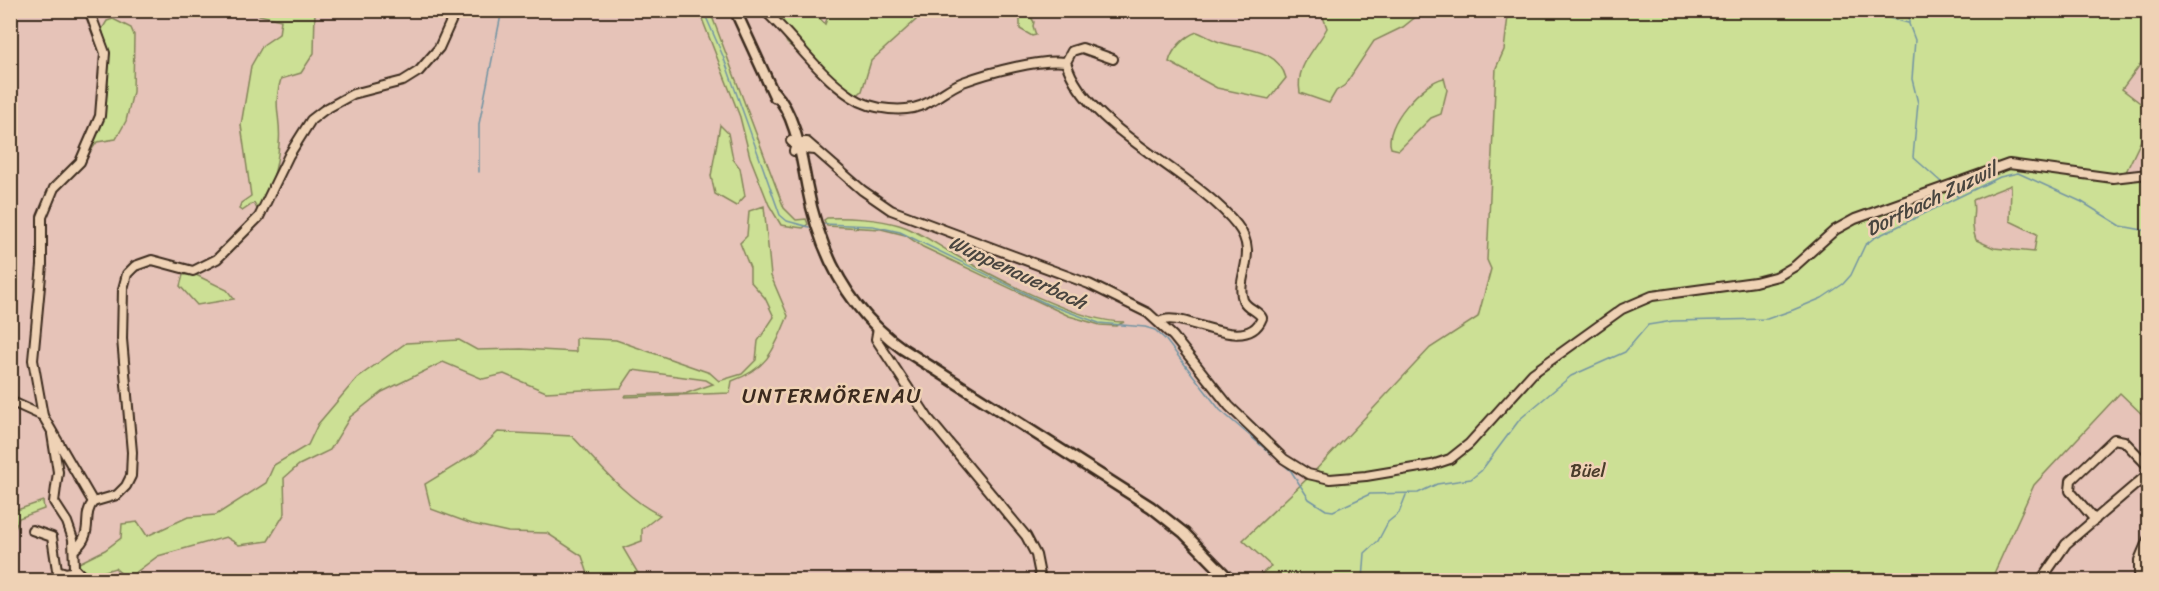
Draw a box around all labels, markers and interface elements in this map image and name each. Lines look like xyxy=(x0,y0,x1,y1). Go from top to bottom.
water label: Dorfbach Zuzwil xyxy=(1859,151,2007,246)
water label: Wuppenauerbach xyxy=(943,225,1094,320)
district label: UNTERMÖRENAU xyxy=(742,377,922,415)
park label: Büel xyxy=(1570,455,1607,487)

